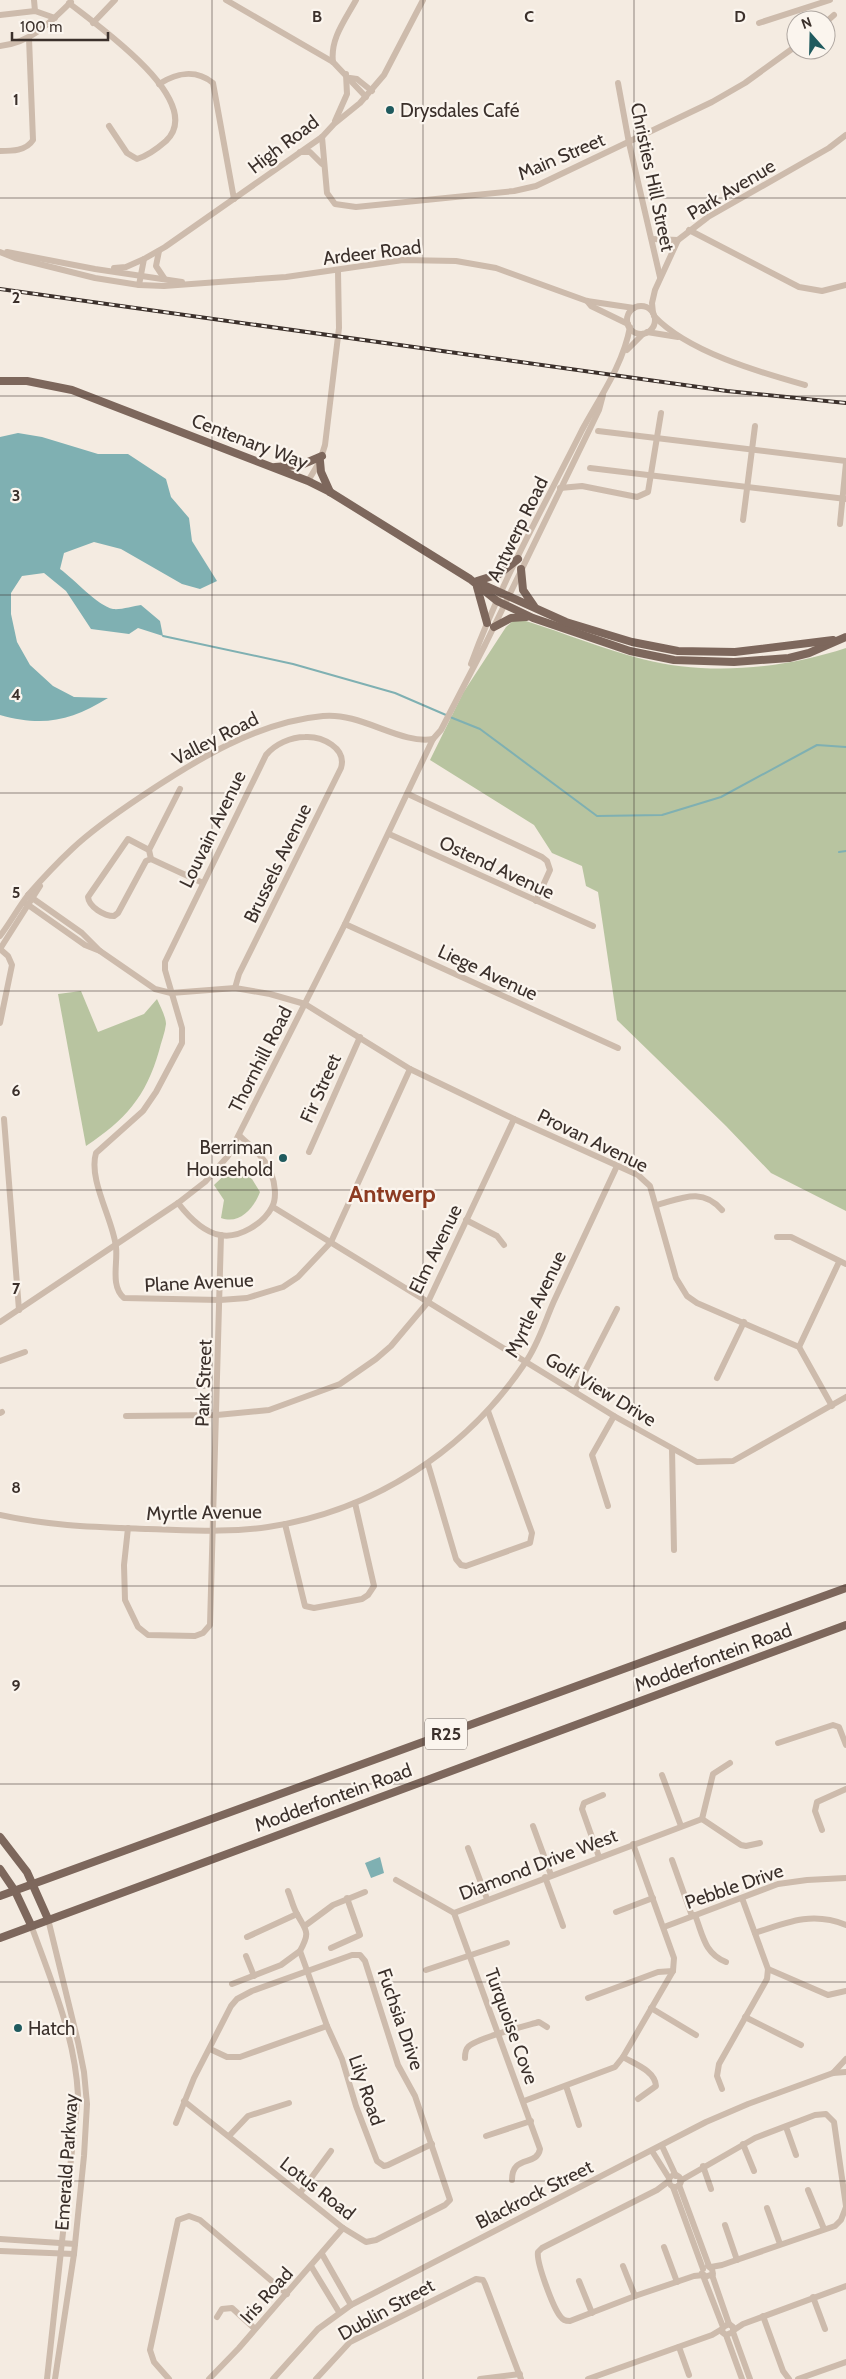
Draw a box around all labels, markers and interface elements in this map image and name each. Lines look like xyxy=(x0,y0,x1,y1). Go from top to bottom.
text: B xyxy=(312,7,322,26)
text: C xyxy=(524,7,534,26)
text: D xyxy=(734,7,746,26)
scale bar xyxy=(12,10,109,42)
north arrow xyxy=(786,10,836,60)
text: N xyxy=(799,13,814,33)
text: 100 m xyxy=(20,18,62,36)
text: 1 xyxy=(13,90,19,109)
place label: Drysdales Café xyxy=(400,99,520,122)
street label: Christies Hill Street xyxy=(626,101,680,254)
marker: Drysdales Café xyxy=(384,104,396,116)
street label: High Road xyxy=(243,110,323,178)
street label: Main Street xyxy=(514,128,609,185)
street label: Park Avenue xyxy=(683,154,780,225)
street label: Ardeer Road xyxy=(322,235,423,270)
text: 2 xyxy=(12,288,20,307)
street label: Centenary Way xyxy=(188,409,312,474)
street label: Antwerp Road xyxy=(482,473,553,586)
text: 3 xyxy=(12,486,20,505)
text: 4 xyxy=(11,685,21,704)
street label: Valley Road xyxy=(168,707,262,770)
street label: Louvain Avenue xyxy=(174,767,251,891)
street label: Brussels Avenue xyxy=(239,800,316,926)
street label: Ostend Avenue xyxy=(436,831,558,904)
text: 5 xyxy=(12,883,20,902)
street label: Liege Avenue xyxy=(434,939,541,1006)
street label: Thornhill Road xyxy=(224,1002,297,1116)
street label: Fir Street xyxy=(295,1050,346,1126)
text: 6 xyxy=(12,1081,21,1100)
street label: Provan Avenue xyxy=(534,1104,652,1177)
place label: Berriman Household xyxy=(186,1136,273,1181)
marker: Berriman Household xyxy=(277,1152,289,1164)
district label: Antwerp xyxy=(348,1179,436,1208)
street label: Elm Avenue xyxy=(404,1201,467,1297)
street label: Myrtle Avenue xyxy=(500,1247,571,1361)
street label: Plane Avenue xyxy=(144,1268,254,1297)
text: 7 xyxy=(12,1279,21,1298)
street label: Park Street xyxy=(190,1338,217,1427)
street label: Golf View Drive xyxy=(541,1347,660,1432)
text: 8 xyxy=(11,1478,21,1497)
street label: Myrtle Avenue xyxy=(146,1500,262,1525)
street label: Modderfontein Road xyxy=(631,1618,795,1697)
text: 9 xyxy=(12,1676,21,1695)
road number: R25 xyxy=(425,1718,467,1750)
street label: Modderfontein Road xyxy=(251,1758,415,1837)
street label: Diamond Drive West xyxy=(456,1824,621,1905)
street label: Pebble Drive xyxy=(682,1859,787,1914)
street label: Fuchsia Drive xyxy=(372,1965,429,2073)
street label: Turquoise Cove xyxy=(480,1965,543,2088)
place label: Hatch xyxy=(28,2017,75,2040)
marker: Hatch xyxy=(12,2022,24,2034)
street label: Lily Road xyxy=(344,2052,389,2128)
street label: Emerald Parkway xyxy=(50,2092,83,2231)
street label: Lotus Road xyxy=(275,2152,360,2225)
street label: Blackrock Street xyxy=(472,2155,597,2234)
street label: Iris Road xyxy=(235,2262,298,2328)
street label: Dublin Street xyxy=(334,2273,439,2345)

